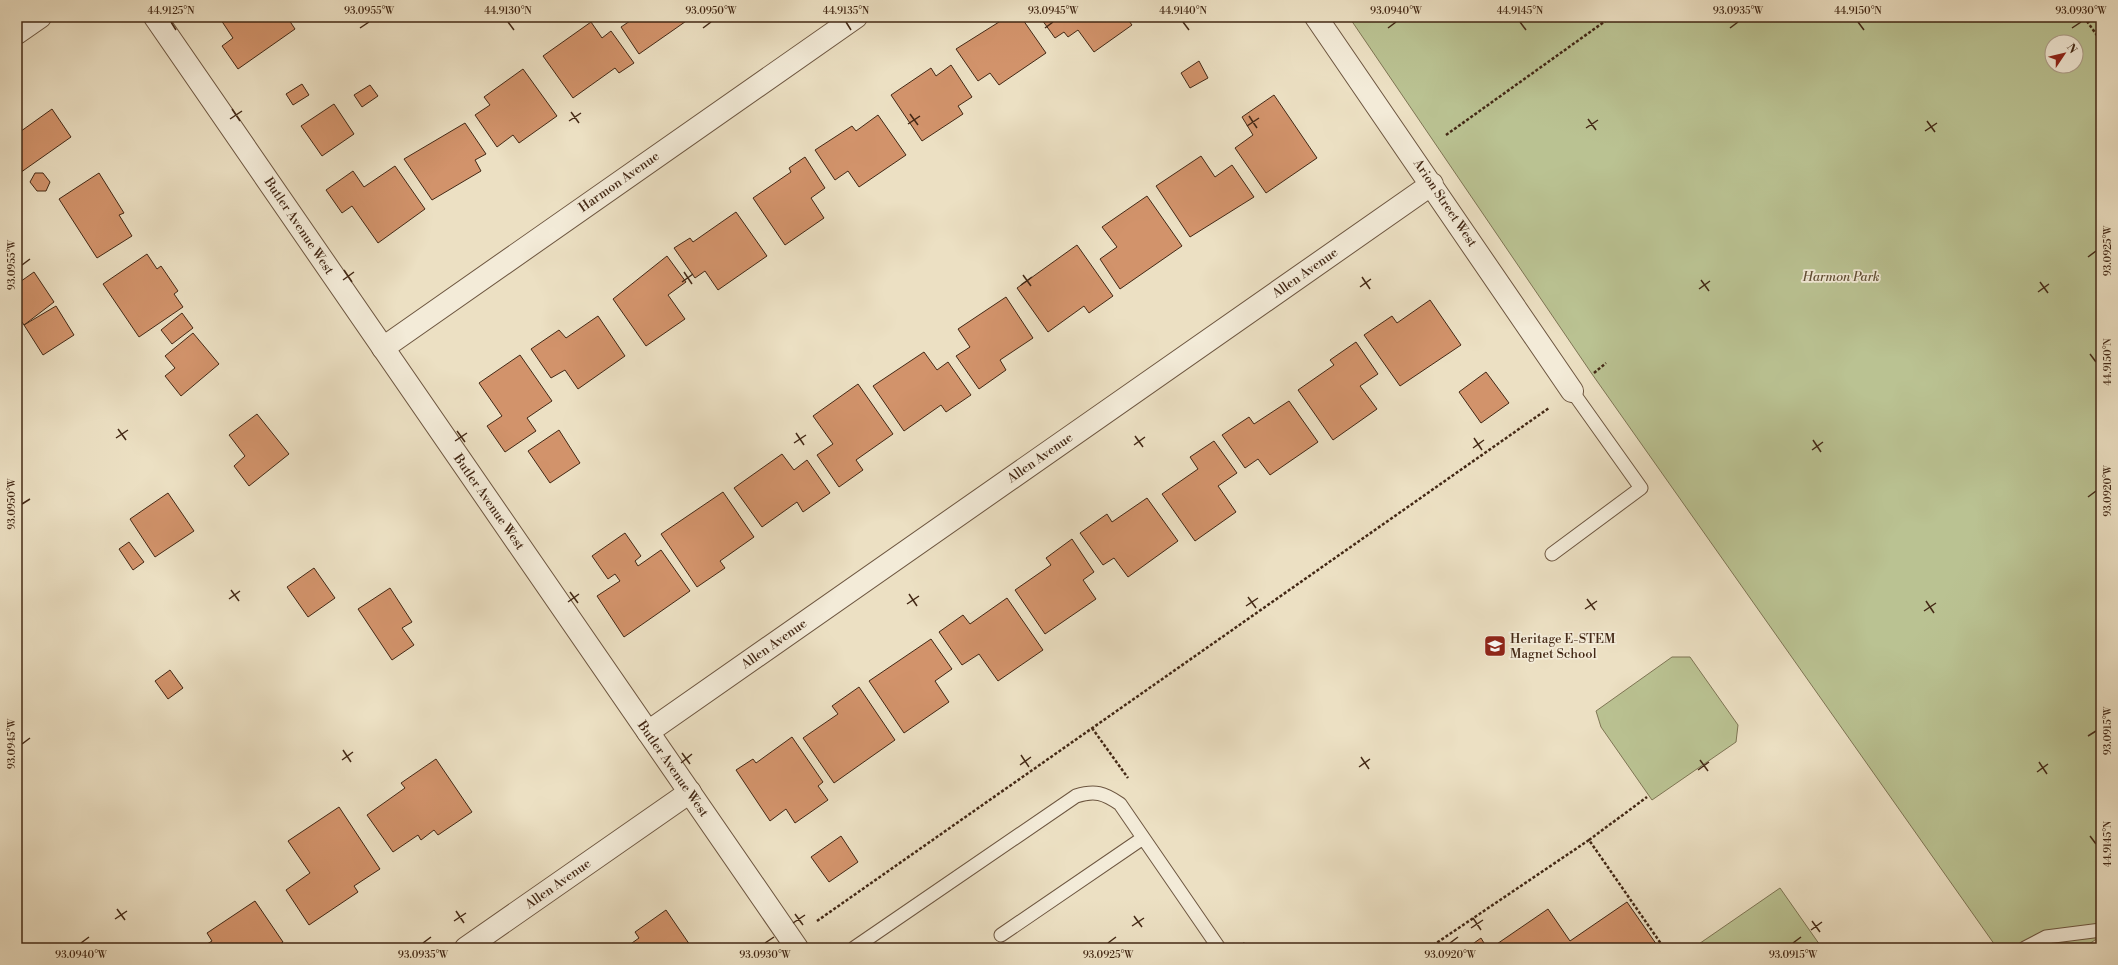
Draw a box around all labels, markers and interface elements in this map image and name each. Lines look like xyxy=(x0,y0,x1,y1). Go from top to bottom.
text: 44.9125°N xyxy=(148,5,195,17)
text: 93.0955°W xyxy=(344,5,395,17)
text: 44.9130°N xyxy=(484,5,532,17)
text: 93.0950°W xyxy=(685,5,738,17)
text: 44.9135°N xyxy=(823,5,870,17)
text: 93.0945°W xyxy=(1028,5,1079,17)
text: 44.9140°N xyxy=(1159,5,1207,17)
text: 93.0940°W xyxy=(1370,5,1423,17)
text: 44.9145°N xyxy=(1497,5,1544,17)
text: 93.0935°W xyxy=(1713,5,1764,17)
text: 44.9150°N xyxy=(1834,5,1882,17)
text: 93.0930°W xyxy=(2055,5,2108,17)
north arrow xyxy=(2044,34,2084,74)
text: N xyxy=(2063,41,2080,57)
street label: Harmon Avenue xyxy=(576,148,663,216)
street label: Arion Street West xyxy=(1409,155,1481,250)
street label: Butler Avenue West xyxy=(260,174,338,278)
text: 93.0925°W xyxy=(2102,225,2114,276)
text: 93.0955°W xyxy=(6,239,18,290)
street label: Allen Avenue xyxy=(1268,244,1341,302)
park label: Harmon Park xyxy=(1801,269,1880,285)
text: 44.9150°N xyxy=(2102,338,2114,386)
street label: Allen Avenue xyxy=(1003,429,1076,487)
street label: Butler Avenue West xyxy=(449,450,528,553)
text: 93.0920°W xyxy=(2102,464,2114,517)
text: 93.0950°W xyxy=(6,477,18,530)
street label: Allen Avenue xyxy=(737,615,810,673)
place label: Heritage E-STEM Magnet School xyxy=(1510,631,1616,662)
school or university icon: Heritage E-STEM Magnet School xyxy=(1482,633,1508,659)
text: 93.0915°W xyxy=(2102,706,2114,755)
street label: Butler Avenue West xyxy=(633,717,712,820)
text: 93.0945°W xyxy=(6,718,18,769)
text: 44.9145°N xyxy=(2102,820,2114,867)
street label: Allen Avenue xyxy=(521,855,594,913)
text: 93.0940°W xyxy=(55,949,108,961)
text: 93.0935°W xyxy=(398,949,449,961)
text: 93.0930°W xyxy=(739,949,792,961)
text: 93.0925°W xyxy=(1083,949,1134,961)
text: 93.0920°W xyxy=(1424,949,1477,961)
text: 93.0915°W xyxy=(1769,949,1818,961)

